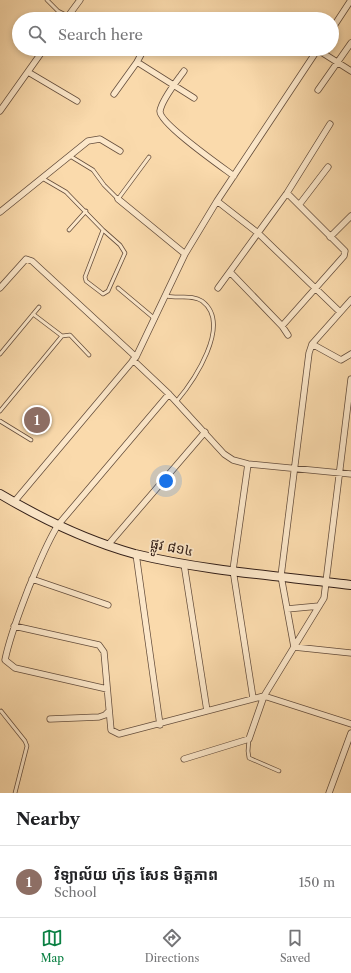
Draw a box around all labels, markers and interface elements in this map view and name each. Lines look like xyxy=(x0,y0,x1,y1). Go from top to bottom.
search box xyxy=(12,12,339,56)
icon: search xyxy=(26,23,48,45)
text: Search here xyxy=(58,25,143,44)
pin: 1 xyxy=(24,405,50,435)
your location xyxy=(156,471,176,491)
street label: ផ្លូវ ៨១៤ xyxy=(148,534,195,563)
text: Nearby xyxy=(16,809,80,829)
text: វិទ្យាល័យ ហ៊ុន សែន មិត្តភាព xyxy=(54,865,218,884)
text: 1 xyxy=(26,874,32,890)
text: 150 m xyxy=(299,874,335,890)
text: School xyxy=(54,884,97,900)
tab: Map xyxy=(40,927,64,965)
tab: Directions xyxy=(145,927,199,965)
tab: Saved xyxy=(280,927,311,965)

